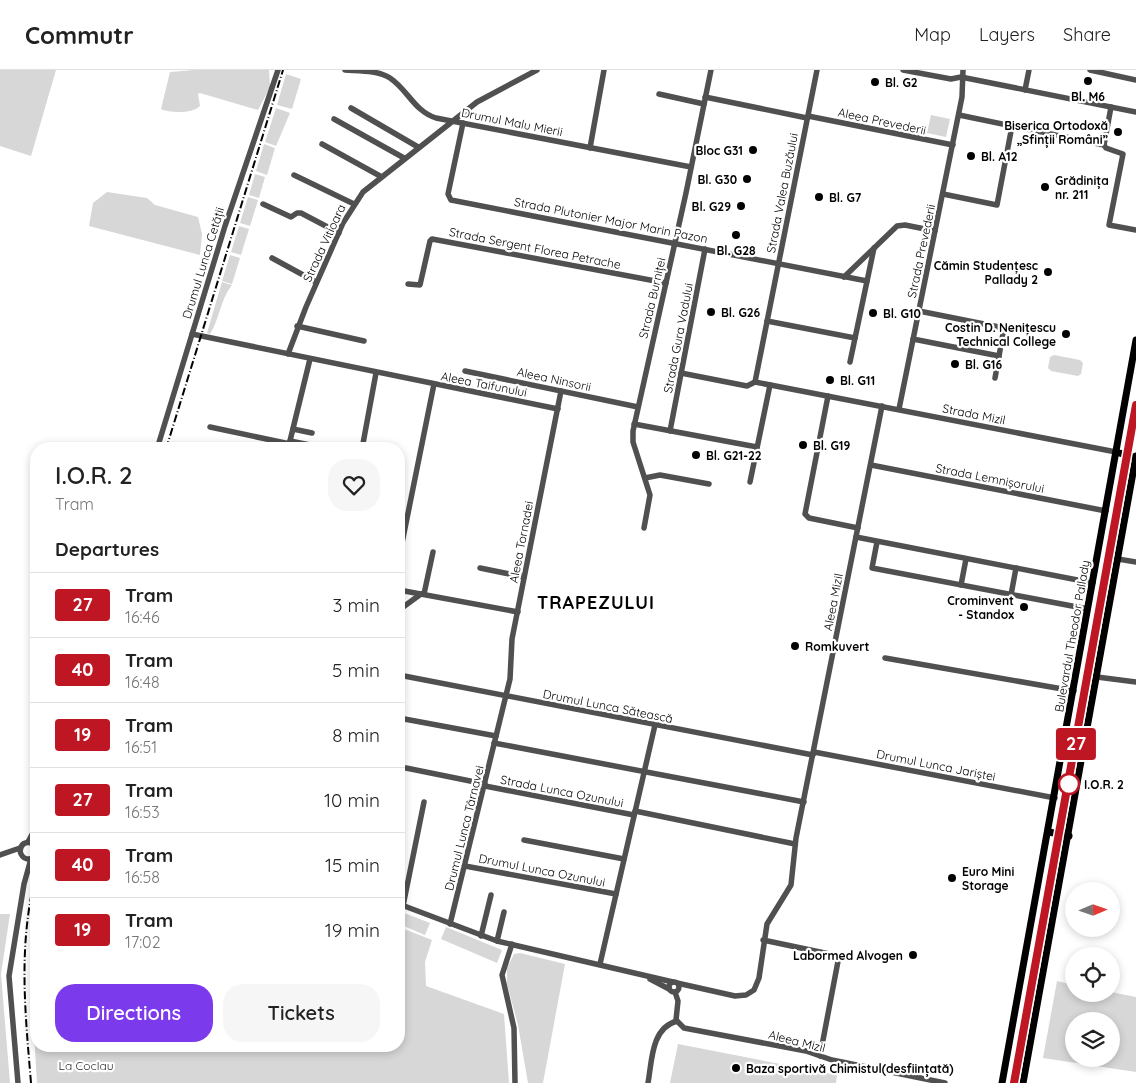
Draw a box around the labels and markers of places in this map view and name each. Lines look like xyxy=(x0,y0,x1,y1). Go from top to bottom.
place label: Bl. G2 xyxy=(885,75,918,90)
marker: Bl. M6 xyxy=(1082,75,1094,87)
marker: Bl. G2 xyxy=(869,76,881,88)
place label: Bl. M6 xyxy=(1071,89,1105,104)
place label: Biserica Ortodoxă „Sfinții Români” xyxy=(1004,118,1109,148)
marker: Biserica Ortodoxă „Sfinții Români” xyxy=(1112,126,1124,138)
place label: Bloc G31 xyxy=(696,143,743,158)
marker: Bloc G31 xyxy=(747,144,759,156)
place label: Bl. A12 xyxy=(981,149,1018,164)
marker: Bl. A12 xyxy=(965,150,977,162)
place label: Bl. G30 xyxy=(697,172,737,187)
marker: Bl. G30 xyxy=(741,173,753,185)
place label: Grădinița nr. 211 xyxy=(1055,173,1109,202)
marker: Grădinița nr. 211 xyxy=(1039,181,1051,193)
place label: Bl. G7 xyxy=(829,190,862,205)
marker: Bl. G7 xyxy=(813,191,825,203)
place label: Bl. G29 xyxy=(692,199,731,214)
marker: Bl. G29 xyxy=(735,200,747,212)
marker: Bl. G28 xyxy=(730,229,742,241)
place label: Bl. G28 xyxy=(716,243,756,258)
place label: Cămin Studențesc Pallady 2 xyxy=(934,258,1038,287)
marker: Cămin Studențesc Pallady 2 xyxy=(1042,266,1054,278)
place label: Bl. G26 xyxy=(721,305,761,320)
marker: Bl. G26 xyxy=(705,306,717,318)
place label: Bl. G10 xyxy=(883,306,921,321)
marker: Bl. G10 xyxy=(867,307,879,319)
place label: Costin D. Nenițescu Technical College xyxy=(945,320,1056,349)
marker: Costin D. Nenițescu Technical College xyxy=(1060,328,1072,340)
place label: Bl. G16 xyxy=(965,357,1002,372)
marker: Bl. G16 xyxy=(949,358,961,370)
place label: Bl. G11 xyxy=(840,373,875,388)
marker: Bl. G11 xyxy=(824,374,836,386)
place label: Bl. G19 xyxy=(813,438,850,453)
marker: Bl. G19 xyxy=(797,439,809,451)
place label: Bl. G21-22 xyxy=(706,448,762,463)
marker: Bl. G21-22 xyxy=(690,449,702,461)
place label: Crominvent - Standox xyxy=(947,593,1014,622)
marker: Crominvent - Standox xyxy=(1018,601,1030,613)
place label: Romkuvert xyxy=(805,639,870,654)
marker: Romkuvert xyxy=(789,640,801,652)
marker: I.O.R. 2 xyxy=(1058,773,1080,795)
place label: I.O.R. 2 xyxy=(1084,777,1124,792)
place label: Euro Mini Storage xyxy=(962,864,1014,893)
marker: Euro Mini Storage xyxy=(946,872,958,884)
place label: Labormed Alvogen xyxy=(793,948,903,963)
marker: Labormed Alvogen xyxy=(907,949,919,961)
place label: Baza sportivă Chimistul(desființată) xyxy=(746,1061,954,1077)
marker: Baza sportivă Chimistul(desființată) xyxy=(730,1062,742,1074)

